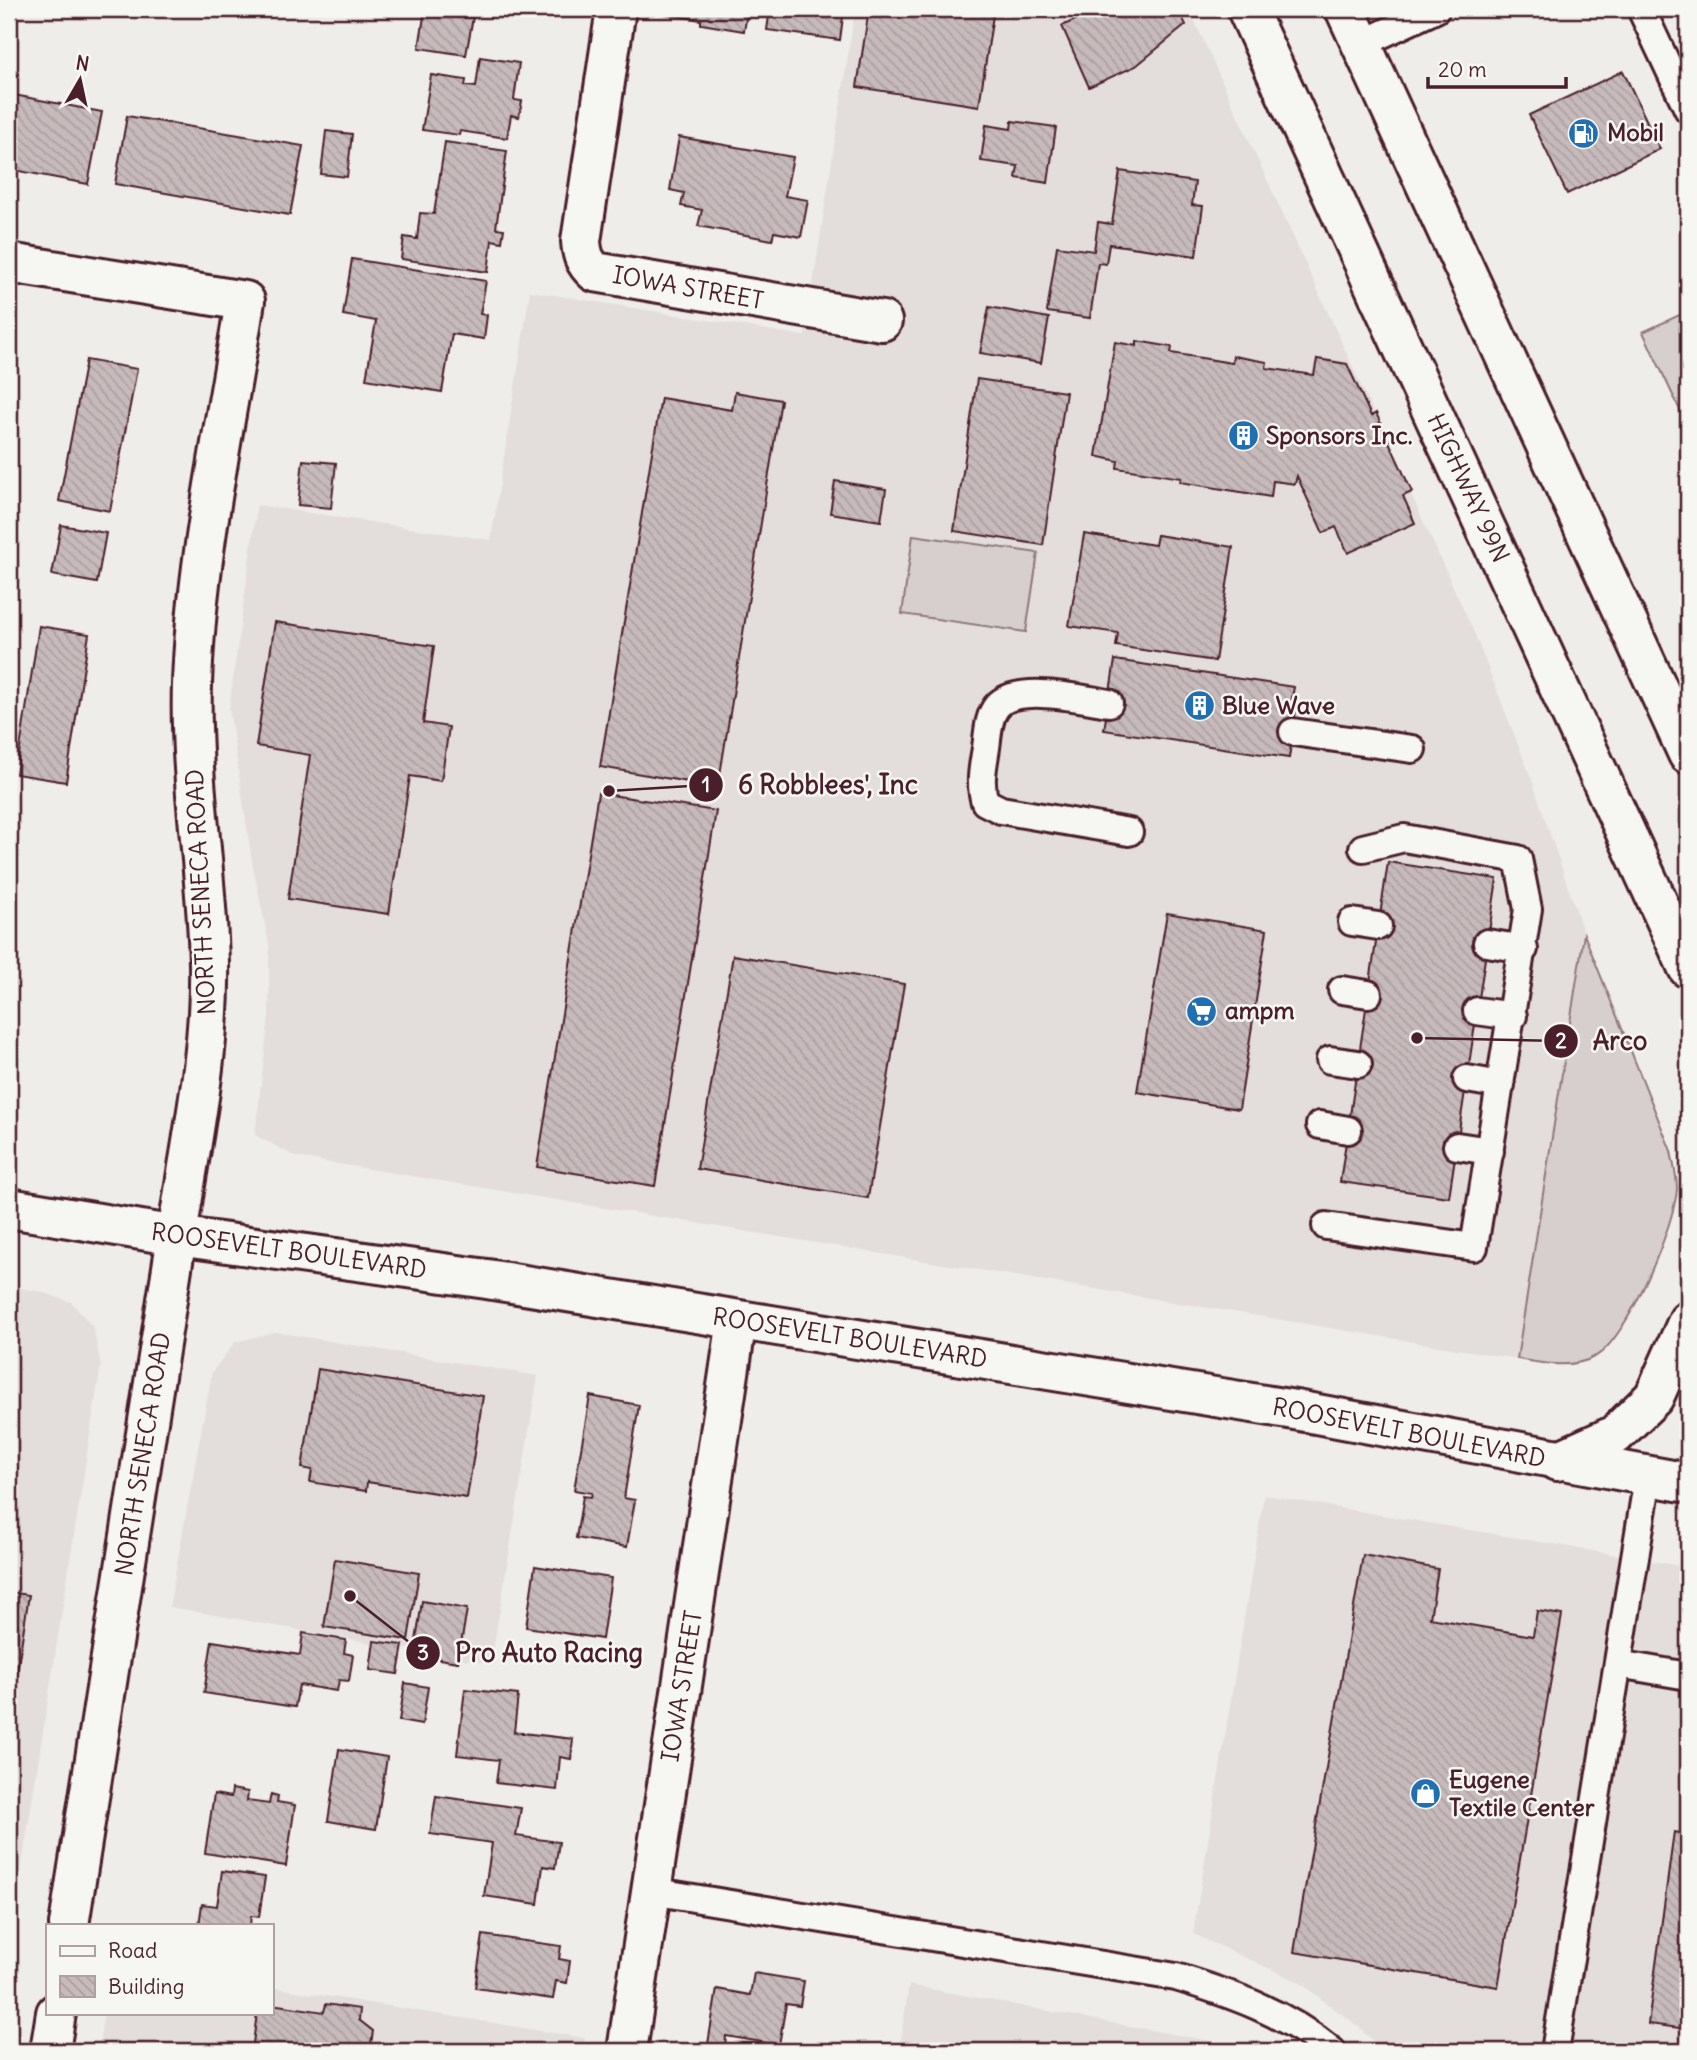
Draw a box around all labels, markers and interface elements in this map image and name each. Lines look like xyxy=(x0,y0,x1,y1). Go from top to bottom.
north arrow xyxy=(46,46,116,116)
scale bar xyxy=(1428,46,1566,90)
text: N xyxy=(74,50,91,76)
text: 20 m xyxy=(1438,56,1487,83)
fuel station icon: Mobil xyxy=(1567,116,1601,150)
place label: Mobil xyxy=(1607,117,1664,147)
street label: IOWA STREET xyxy=(610,259,766,315)
street label: HIGHWAY 99N xyxy=(1421,408,1516,567)
building icon: Sponsors Inc. xyxy=(1226,419,1260,453)
place label: Sponsors Inc. xyxy=(1266,420,1413,450)
building icon: Blue Wave xyxy=(1182,689,1216,723)
place label: Blue Wave xyxy=(1222,690,1335,720)
callout: 6 Robblees', Inc xyxy=(689,761,932,808)
street label: NORTH SENECA ROAD xyxy=(179,768,221,1016)
text: 6 Robblees', Inc xyxy=(738,768,918,801)
text: 1 xyxy=(702,771,710,798)
supermarket icon: ampm xyxy=(1185,994,1219,1028)
place label: ampm xyxy=(1225,995,1294,1025)
callout: Arco xyxy=(1543,1017,1661,1064)
text: Arco xyxy=(1593,1024,1647,1057)
text: 2 xyxy=(1555,1027,1567,1054)
street label: ROOSEVELT BOULEVARD xyxy=(150,1216,429,1284)
street label: ROOSEVELT BOULEVARD xyxy=(711,1300,990,1374)
street label: NORTH SENECA ROAD xyxy=(108,1330,176,1578)
street label: ROOSEVELT BOULEVARD xyxy=(1270,1391,1548,1473)
street label: IOWA STREET xyxy=(654,1608,708,1764)
callout: Pro Auto Racing xyxy=(406,1629,657,1676)
text: Pro Auto Racing xyxy=(455,1636,643,1669)
text: 3 xyxy=(417,1639,429,1666)
place label: Eugene Textile Center xyxy=(1449,1764,1595,1822)
shop icon: Eugene Textile Center xyxy=(1409,1777,1443,1811)
legend xyxy=(46,1924,273,2014)
text: Road xyxy=(108,1937,157,1964)
text: Building xyxy=(108,1973,184,2000)

